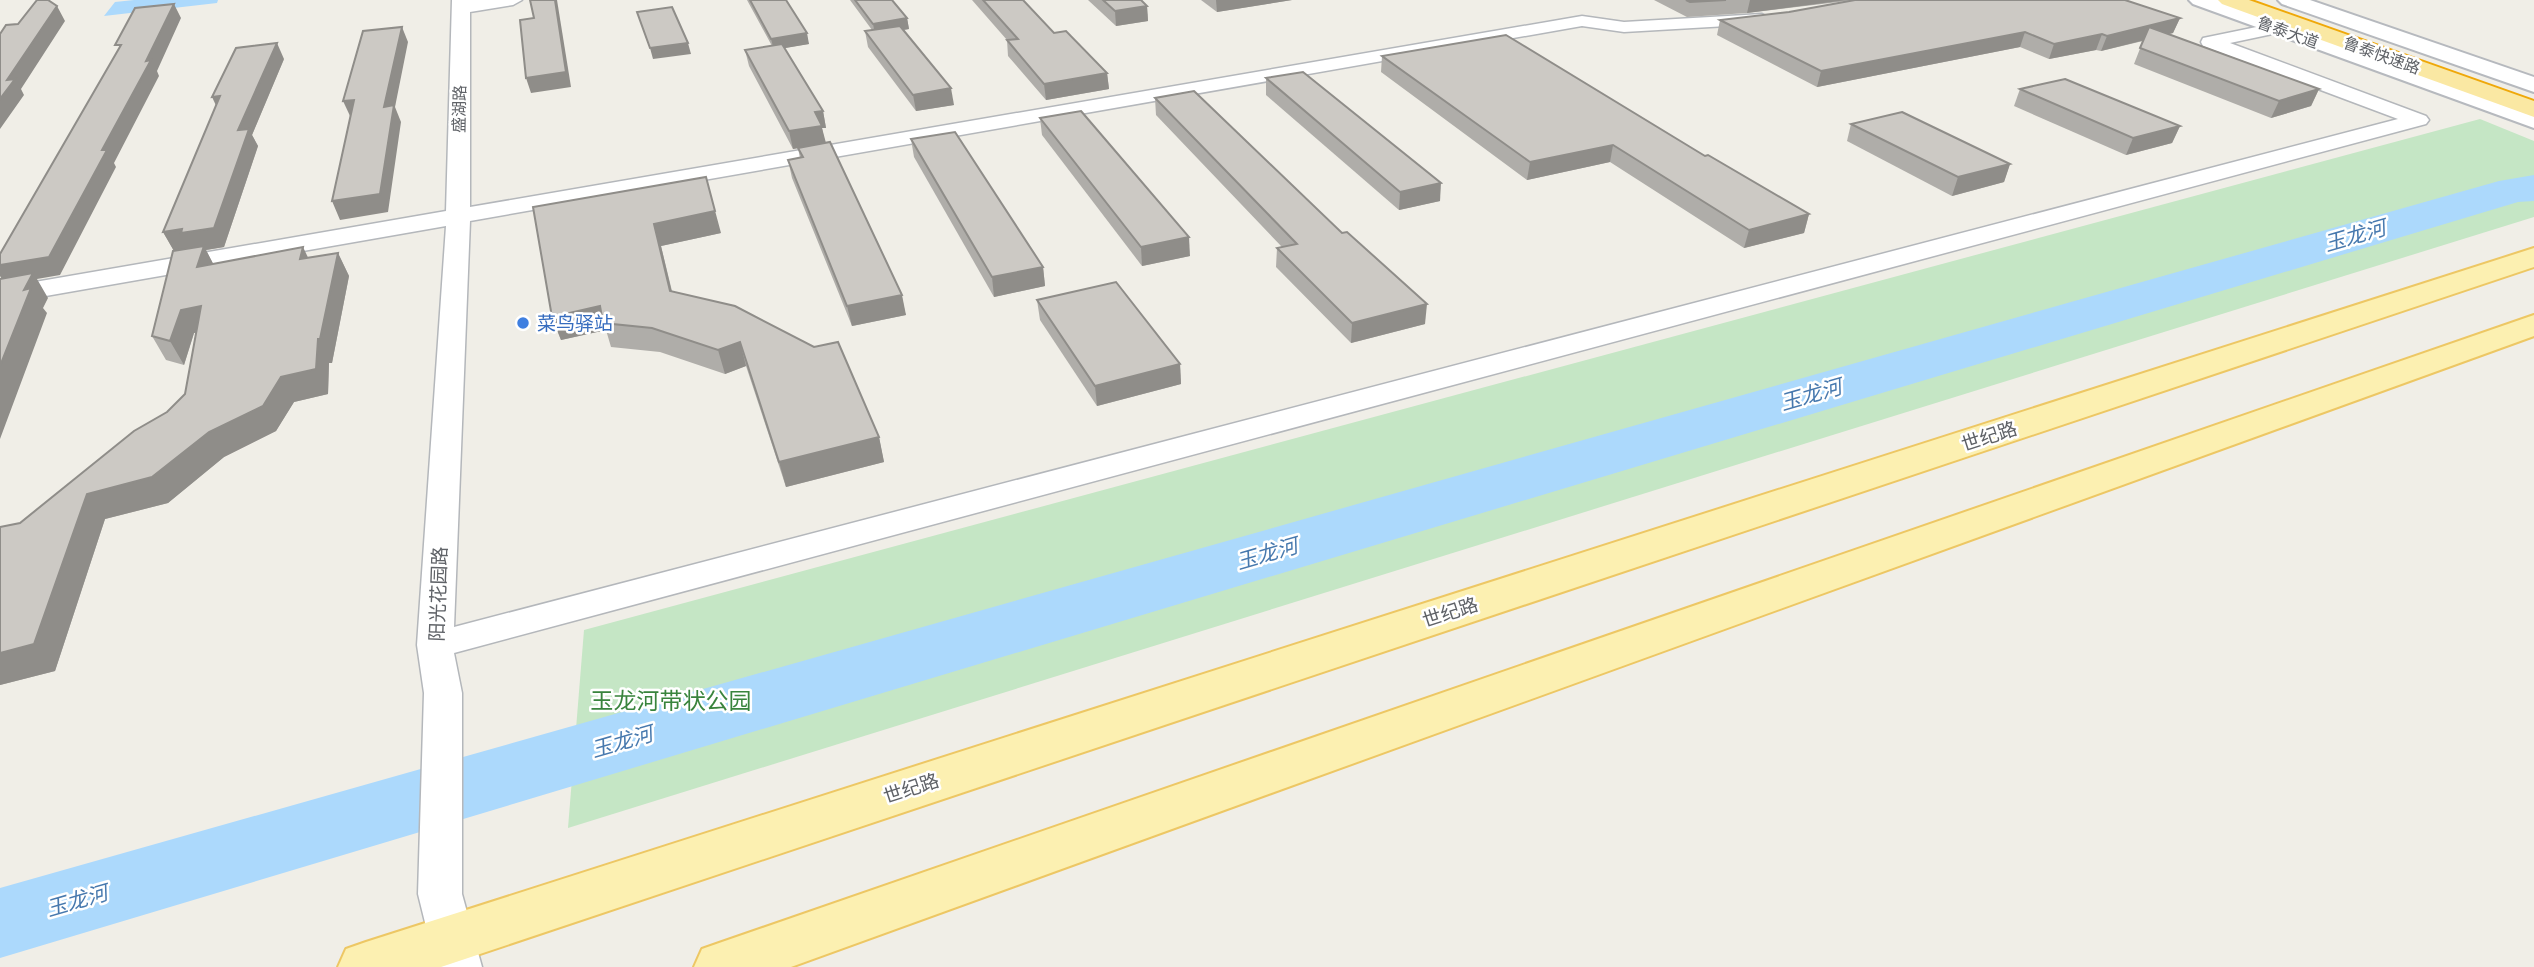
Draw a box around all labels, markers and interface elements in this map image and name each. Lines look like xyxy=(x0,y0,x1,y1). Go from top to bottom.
street label: 鲁泰大道 xyxy=(2255,13,2321,52)
street label: 鲁泰快速路 xyxy=(2341,33,2423,78)
street label: 盛湖路 xyxy=(450,85,469,133)
water label: 玉龙河 xyxy=(2321,215,2392,256)
place label: 菜鸟驿站 xyxy=(537,312,613,335)
marker: 菜鸟驿站 xyxy=(515,315,531,331)
water label: 玉龙河 xyxy=(1777,374,1848,415)
street label: 世纪路 xyxy=(1958,417,2020,456)
water label: 玉龙河 xyxy=(1233,533,1304,574)
street label: 阳光花园路 xyxy=(425,546,452,642)
street label: 世纪路 xyxy=(1419,593,1481,632)
park label: 玉龙河带状公园 xyxy=(591,688,752,715)
water label: 玉龙河 xyxy=(588,721,659,762)
street label: 世纪路 xyxy=(880,769,942,808)
water label: 玉龙河 xyxy=(43,880,114,921)

